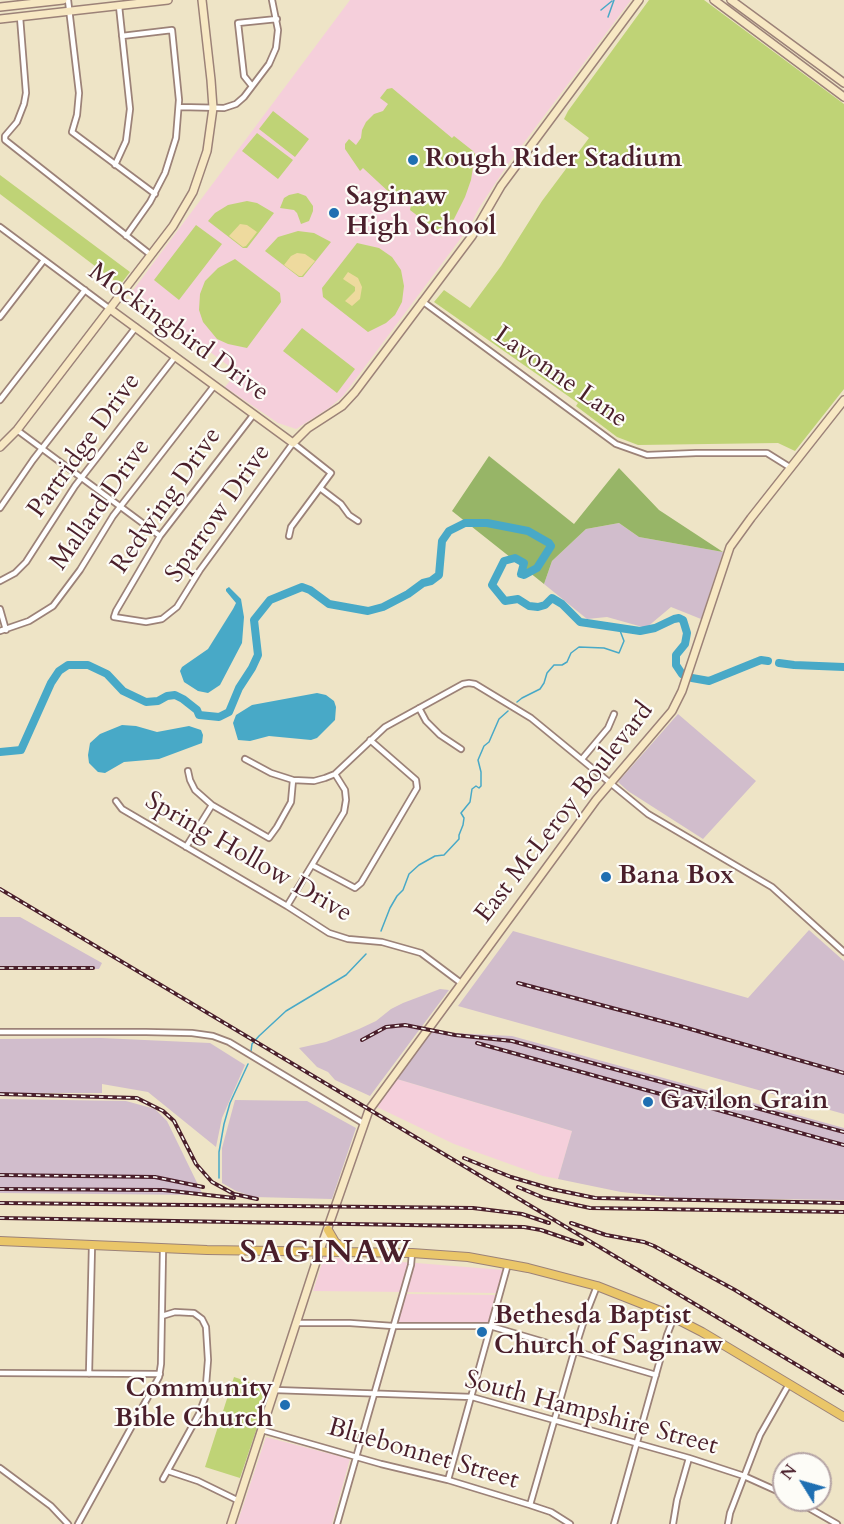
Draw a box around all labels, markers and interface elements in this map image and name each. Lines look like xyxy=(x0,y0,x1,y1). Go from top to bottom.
place label: Rough Rider Stadium xyxy=(425,144,682,176)
marker: Rough Rider Stadium xyxy=(406,153,420,167)
place label: Saginaw High School xyxy=(346,182,496,243)
marker: Saginaw High School xyxy=(327,206,341,220)
street label: Mockingbird Drive xyxy=(82,257,274,409)
street label: Lavonne Lane xyxy=(487,320,633,436)
street label: Partridge Drive xyxy=(22,368,148,524)
street label: Redwing Drive xyxy=(105,422,229,580)
street label: Mallard Drive xyxy=(44,433,158,577)
street label: Sparrow Drive xyxy=(160,439,278,589)
street label: East McLeroy Boulevard xyxy=(469,696,661,930)
street label: Spring Hollow Drive xyxy=(139,786,357,930)
place label: Bana Box xyxy=(618,861,734,893)
marker: Bana Box xyxy=(599,870,613,884)
place label: Gavilon Grain xyxy=(660,1086,828,1118)
marker: Gavilon Grain xyxy=(641,1095,655,1109)
district label: SAGINAW xyxy=(240,1236,412,1274)
place label: Bethesda Baptist Church of Saginaw xyxy=(494,1301,723,1362)
marker: Bethesda Baptist Church of Saginaw xyxy=(475,1325,489,1339)
street label: South Hampshire Street xyxy=(461,1365,721,1463)
place label: Community Bible Church xyxy=(114,1374,273,1436)
marker: Community Bible Church xyxy=(278,1398,292,1412)
street label: Bluebonnet Street xyxy=(324,1413,522,1497)
north arrow xyxy=(772,1452,832,1512)
text: N xyxy=(776,1460,802,1485)

